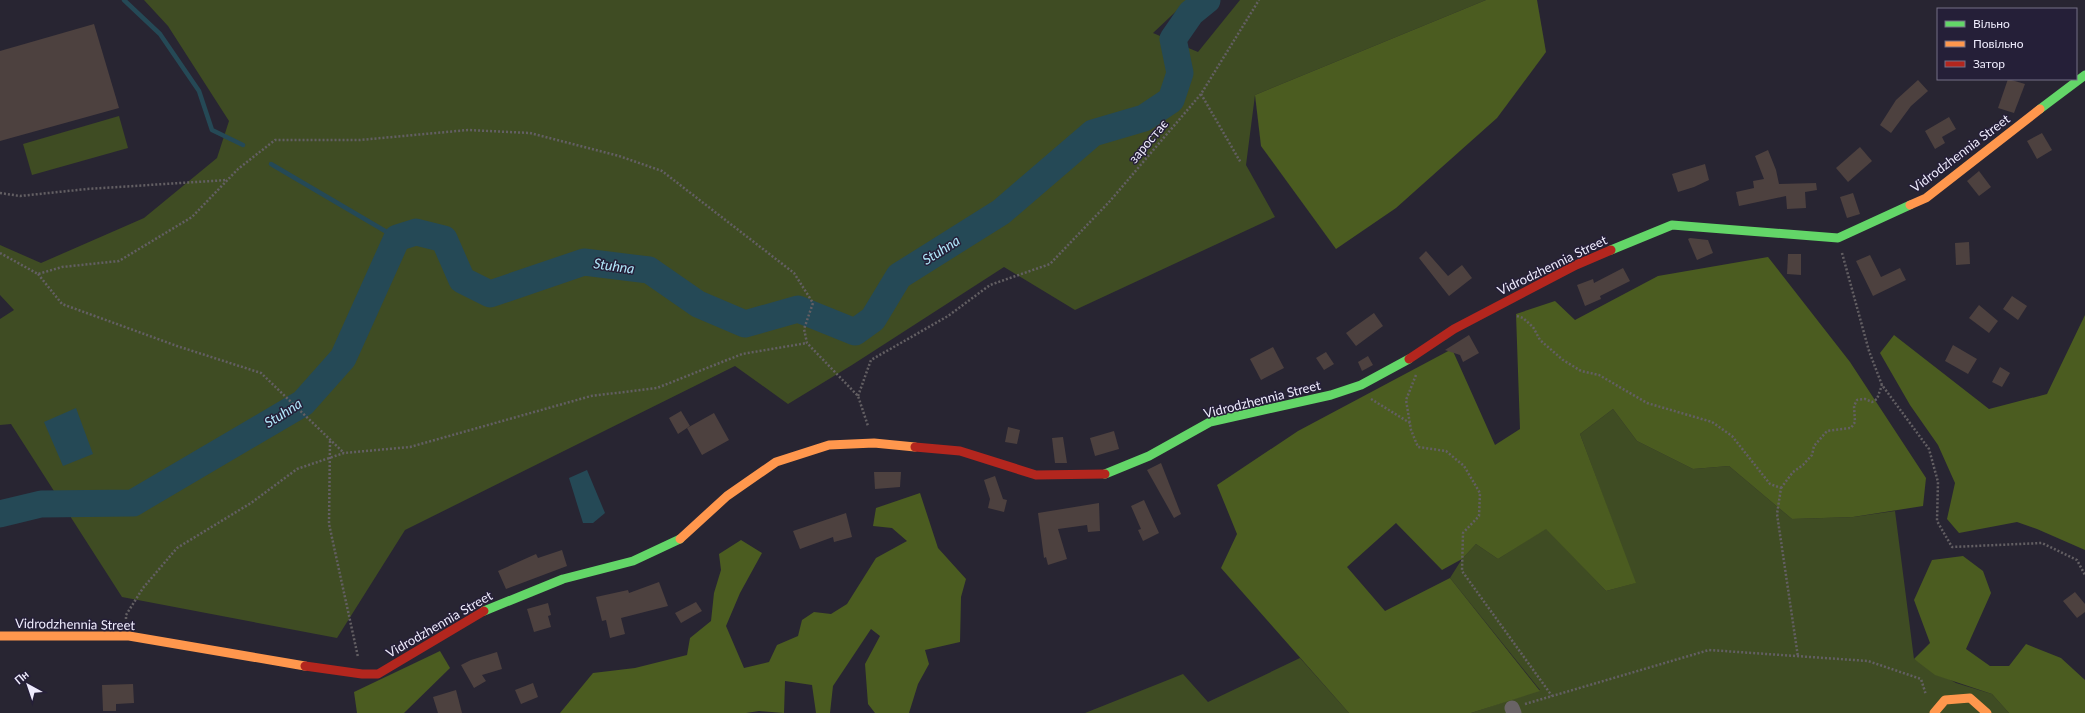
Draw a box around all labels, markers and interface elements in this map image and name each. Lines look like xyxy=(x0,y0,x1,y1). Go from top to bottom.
legend xyxy=(1937,8,2077,80)
text: Вільно xyxy=(1973,16,2010,31)
text: Повільно xyxy=(1973,36,2024,51)
text: Затор xyxy=(1973,56,2005,71)
street label: Vidrodzhennia Street xyxy=(1907,110,2013,195)
street label: заростає xyxy=(1125,116,1171,166)
water label: Stuhna xyxy=(919,231,963,268)
street label: Vidrodzhennia Street xyxy=(1495,231,1610,298)
water label: Stuhna xyxy=(592,254,636,277)
street label: Vidrodzhennia Street xyxy=(1202,377,1322,421)
water label: Stuhna xyxy=(261,394,305,431)
street label: Vidrodzhennia Street xyxy=(383,587,495,661)
street label: Vidrodzhennia Street xyxy=(15,615,135,633)
north arrow xyxy=(8,665,48,705)
text: Пн xyxy=(12,667,31,687)

